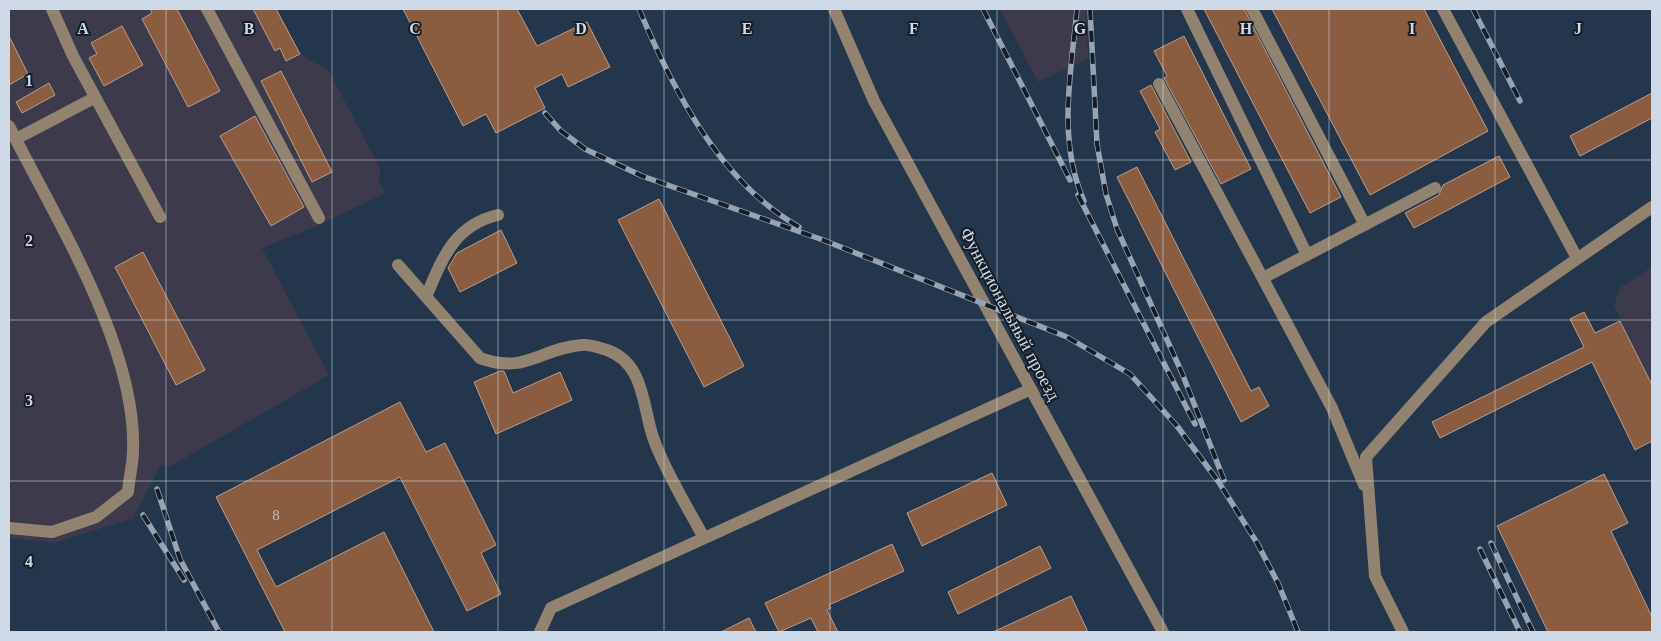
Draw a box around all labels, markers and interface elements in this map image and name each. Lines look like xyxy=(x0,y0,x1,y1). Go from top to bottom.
text: A xyxy=(77,20,89,37)
text: B xyxy=(244,20,255,37)
text: C xyxy=(409,20,421,37)
text: D xyxy=(575,20,587,37)
text: E xyxy=(742,20,752,37)
text: F xyxy=(909,20,919,37)
text: G xyxy=(1074,20,1087,37)
text: H xyxy=(1240,20,1253,37)
text: I xyxy=(1409,20,1415,37)
text: J xyxy=(1574,20,1582,37)
text: 1 xyxy=(25,72,33,89)
street label: Функциональный проезд xyxy=(956,224,1064,404)
text: 2 xyxy=(25,232,33,249)
text: 3 xyxy=(25,392,33,409)
house number: 8 xyxy=(272,507,280,523)
text: 4 xyxy=(25,553,33,570)

